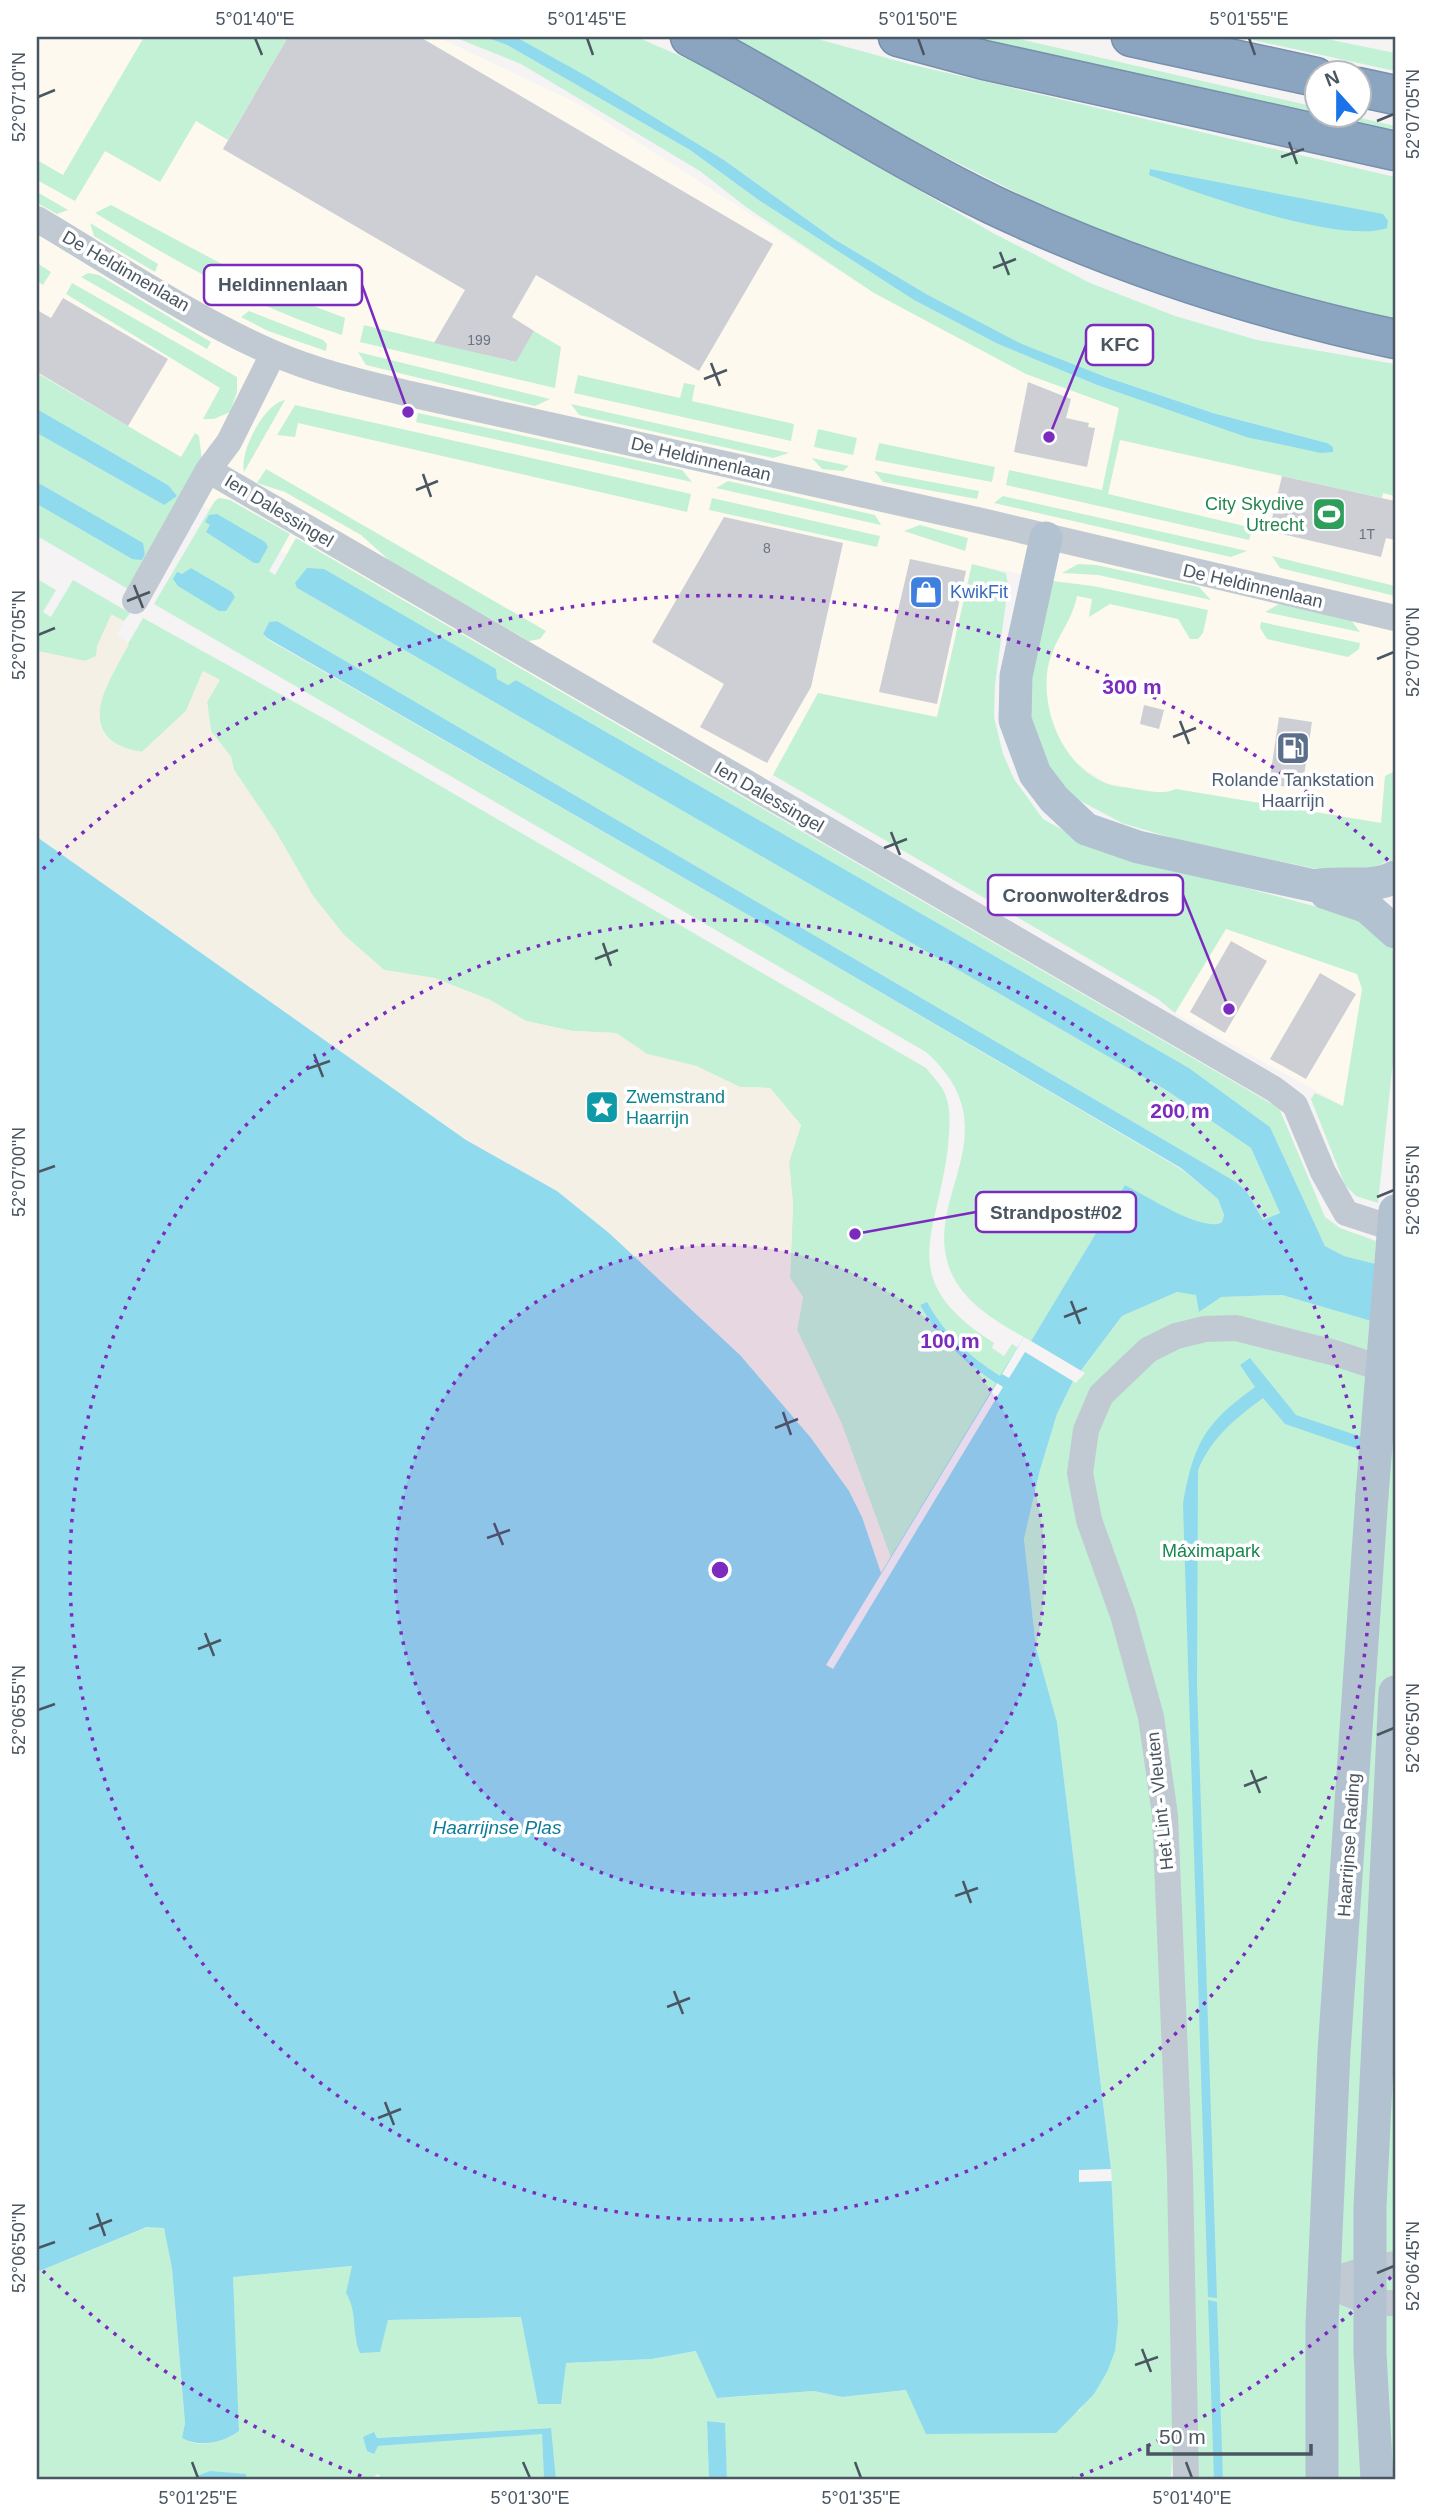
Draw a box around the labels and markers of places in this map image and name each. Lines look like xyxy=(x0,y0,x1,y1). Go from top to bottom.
callout: Heldinnenlaan xyxy=(204,265,362,305)
callout: KFC xyxy=(1086,325,1153,365)
place label: City Skydive Utrecht xyxy=(1205,494,1304,535)
sports icon: City Skydive Utrecht xyxy=(1310,495,1348,533)
shop icon: KwikFit xyxy=(907,573,945,611)
place label: KwikFit xyxy=(950,582,1008,602)
fuel station icon: Rolande Tankstation Haarrijn xyxy=(1274,729,1312,767)
place label: Rolande Tankstation Haarrijn xyxy=(1212,770,1374,811)
callout: Croonwolter&dros xyxy=(988,875,1183,915)
place label: Zwemstrand Haarrijn xyxy=(626,1087,725,1128)
place icon: Zwemstrand Haarrijn xyxy=(583,1088,621,1126)
callout: Strandpost#02 xyxy=(976,1192,1136,1232)
centre of rings xyxy=(708,1558,732,1582)

